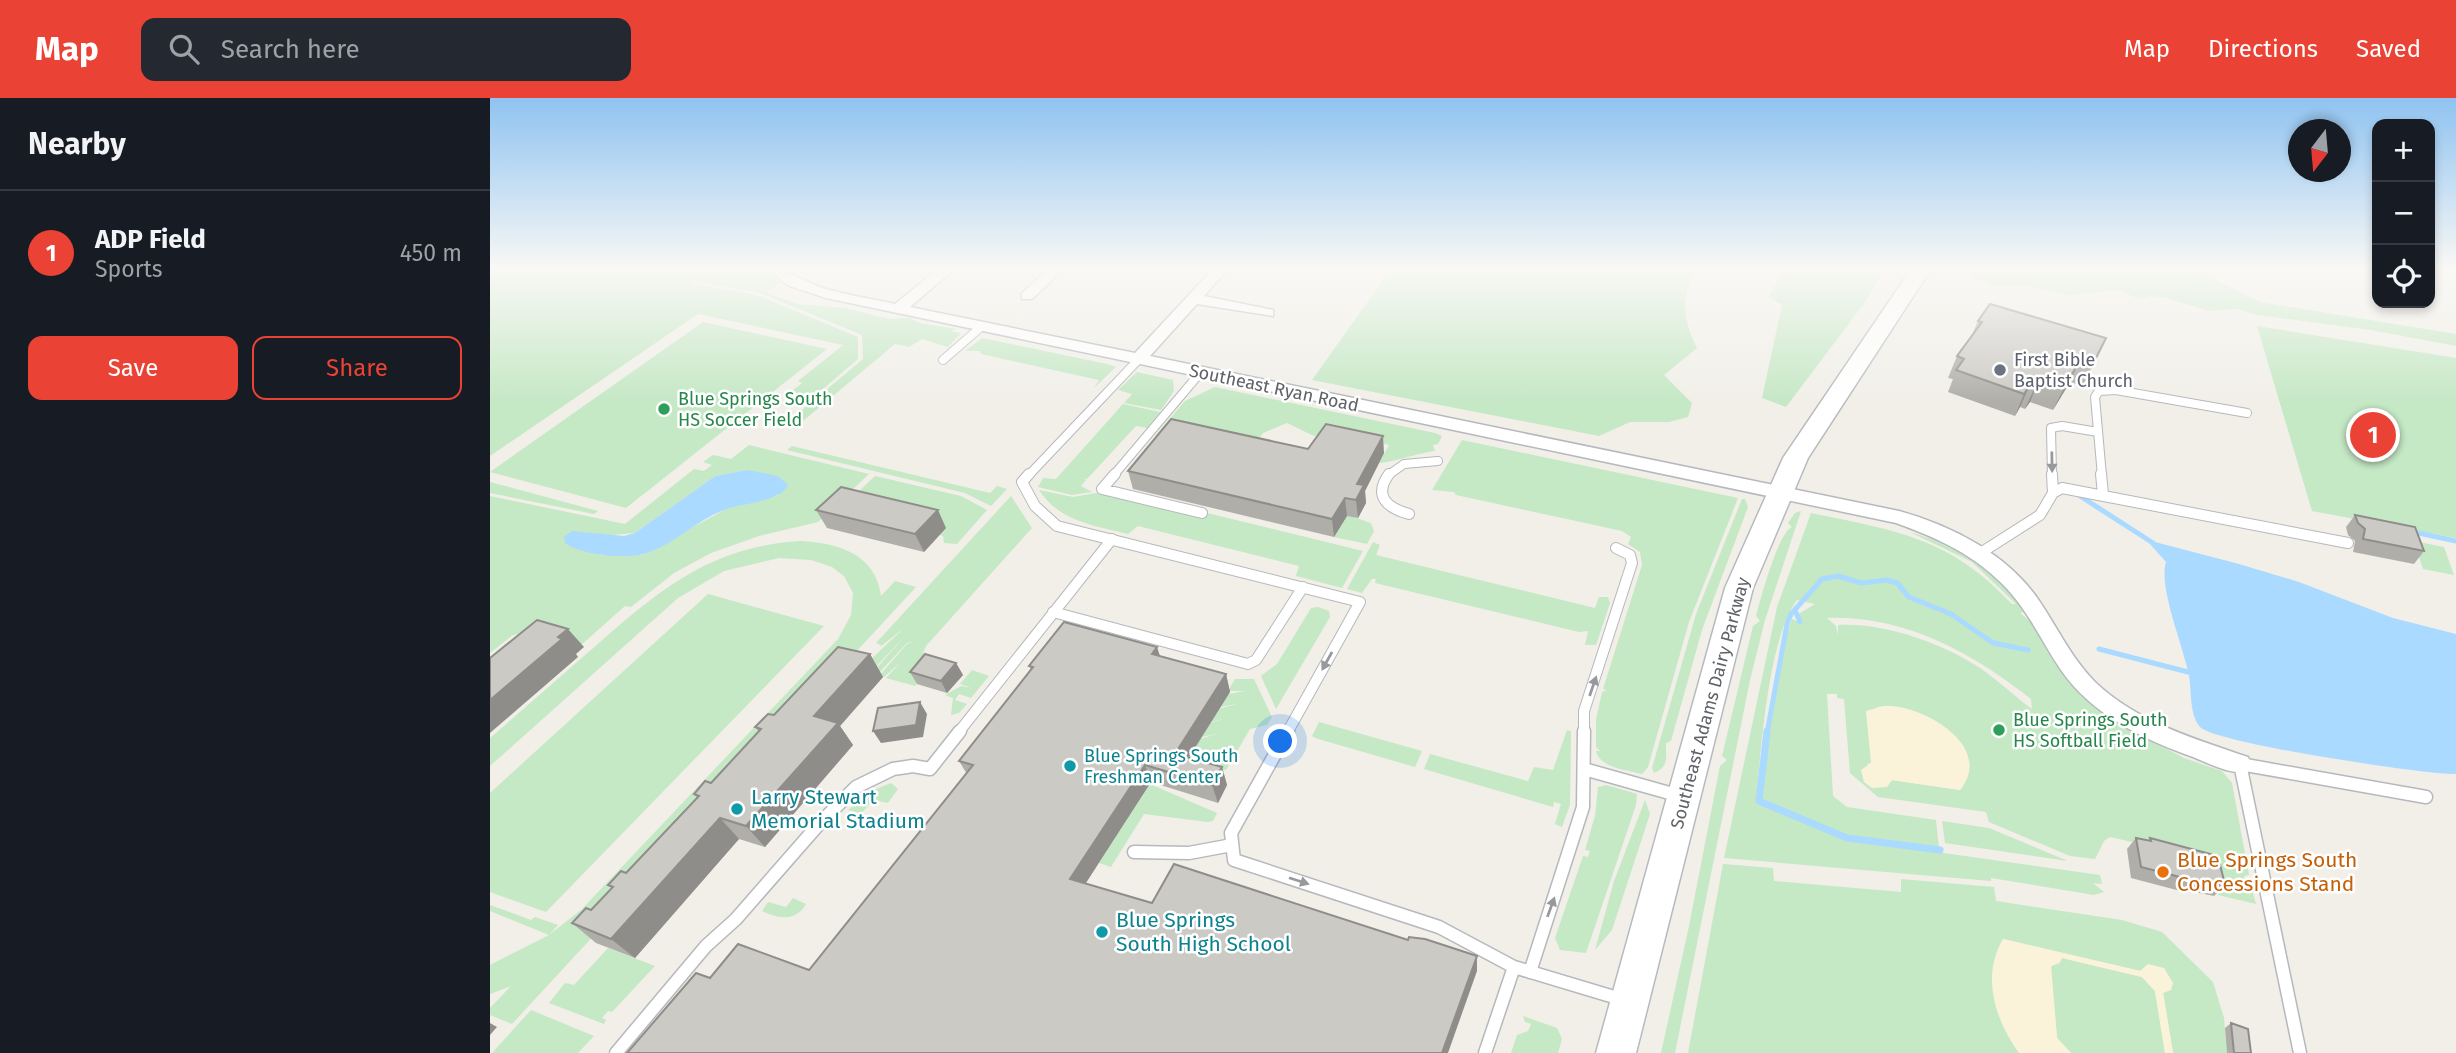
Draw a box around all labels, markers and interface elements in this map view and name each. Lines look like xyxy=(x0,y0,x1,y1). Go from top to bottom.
search box xyxy=(141,18,631,81)
text: Map xyxy=(35,29,99,69)
icon: search xyxy=(165,30,203,68)
text: Search here xyxy=(221,34,360,65)
text: Map xyxy=(2124,35,2170,63)
text: Directions xyxy=(2208,35,2318,63)
text: Saved xyxy=(2356,35,2421,63)
north arrow xyxy=(2288,119,2351,182)
map controls xyxy=(2372,119,2435,308)
button: + xyxy=(2372,119,2435,182)
text: Nearby xyxy=(28,126,126,162)
button: − xyxy=(2372,182,2435,245)
text: ADP Field xyxy=(95,224,206,255)
text: 1 xyxy=(46,239,56,267)
text: 450 m xyxy=(400,239,462,267)
button: locate xyxy=(2372,245,2435,308)
text: Sports xyxy=(95,255,163,283)
button: Save xyxy=(28,336,238,400)
button: Share xyxy=(252,336,462,400)
place label: First Bible Baptist Church xyxy=(2014,349,2133,392)
street label: Southeast Ryan Road xyxy=(1187,359,1361,417)
marker: First Bible Baptist Church xyxy=(1992,362,2008,378)
place label: Blue Springs South HS Soccer Field xyxy=(678,388,833,431)
marker: Blue Springs South HS Soccer Field xyxy=(656,401,672,417)
pin: 1 xyxy=(2350,409,2396,461)
one-way arrow xyxy=(2046,451,2058,473)
street label: Southeast Adams Dairy Parkway xyxy=(1666,575,1754,831)
one-way arrow xyxy=(1321,652,1333,671)
one-way arrow xyxy=(1588,675,1599,696)
place label: Blue Springs South HS Softball Field xyxy=(2013,709,2168,752)
marker: Blue Springs South HS Softball Field xyxy=(1991,722,2007,738)
your location xyxy=(1263,724,1297,758)
place label: Blue Springs South Freshman Center xyxy=(1084,745,1239,788)
marker: Blue Springs South Freshman Center xyxy=(1062,758,1078,774)
place label: Larry Stewart Memorial Stadium xyxy=(751,784,925,834)
marker: Larry Stewart Memorial Stadium xyxy=(729,801,745,817)
place label: Blue Springs South Concessions Stand xyxy=(2177,847,2357,897)
marker: Blue Springs South Concessions Stand xyxy=(2155,864,2171,880)
one-way arrow xyxy=(1289,876,1310,887)
one-way arrow xyxy=(1546,896,1557,917)
place label: Blue Springs South High School xyxy=(1116,907,1291,957)
marker: Blue Springs South High School xyxy=(1094,924,1110,940)

